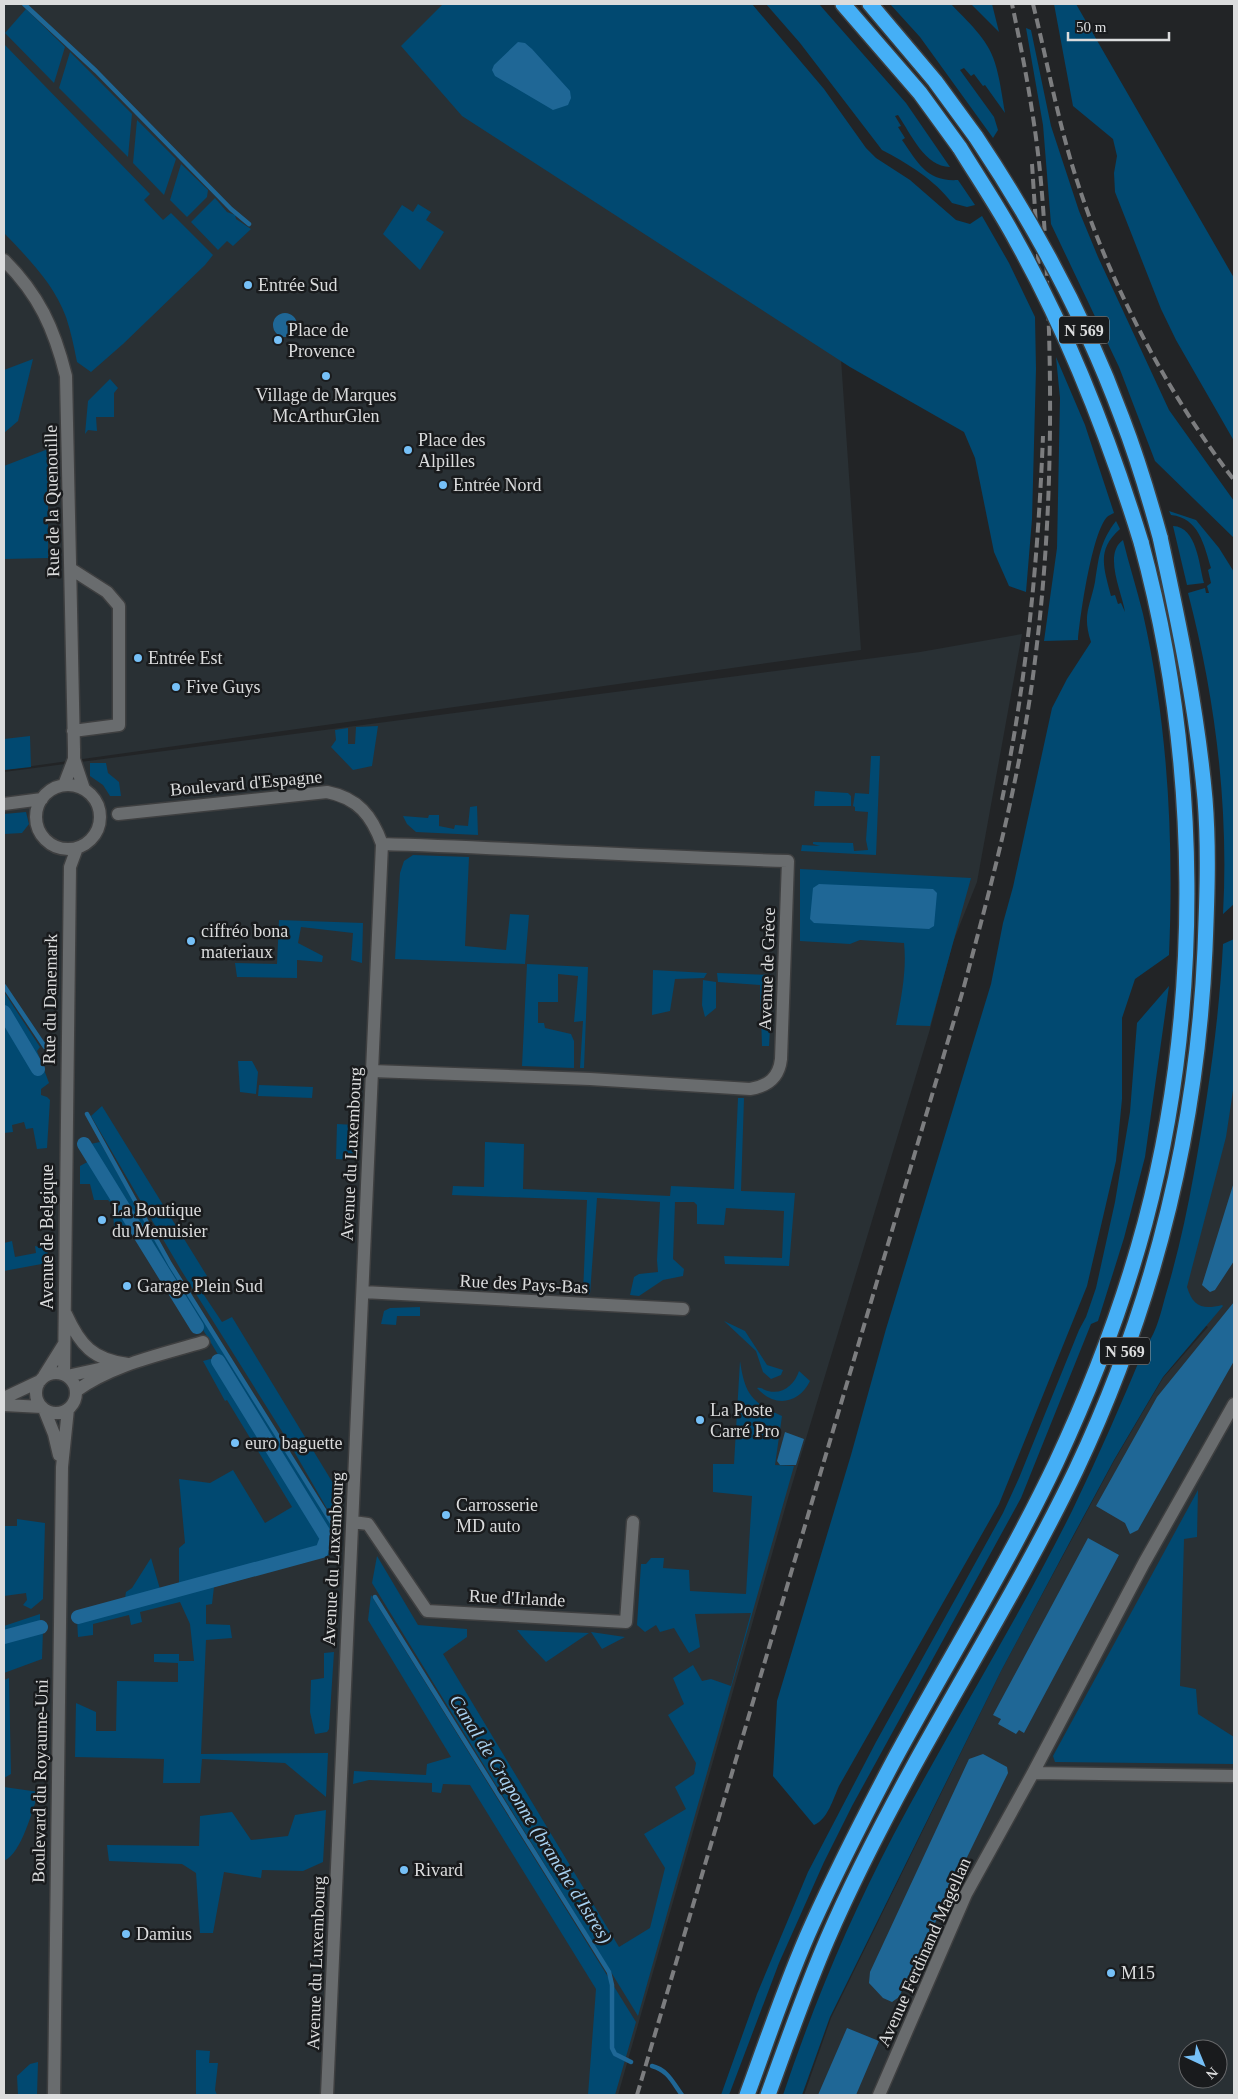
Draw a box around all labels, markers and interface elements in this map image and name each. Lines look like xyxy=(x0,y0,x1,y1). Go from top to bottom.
scale bar xyxy=(1068,10,1169,42)
text: 50 m xyxy=(1076,19,1107,35)
place label: Entrée Sud xyxy=(258,275,337,295)
marker: Entrée Sud xyxy=(242,279,254,291)
road number: N 569 xyxy=(1059,316,1109,344)
place label: Place de Provence xyxy=(288,320,355,361)
marker: Place de Provence xyxy=(272,334,284,346)
marker: Village de Marques McArthurGlen xyxy=(320,370,332,382)
place label: Village de Marques McArthurGlen xyxy=(256,385,396,426)
street label: Rue de la Quenouille xyxy=(41,425,63,577)
place label: Place des Alpilles xyxy=(418,430,485,471)
marker: Place des Alpilles xyxy=(402,444,414,456)
place label: Entrée Nord xyxy=(453,475,541,495)
marker: Entrée Nord xyxy=(437,479,449,491)
place label: Entrée Est xyxy=(148,648,222,668)
marker: Entrée Est xyxy=(132,652,144,664)
place label: Five Guys xyxy=(186,677,261,697)
marker: Five Guys xyxy=(170,681,182,693)
street label: Boulevard d'Espagne xyxy=(169,766,323,800)
street label: Avenue de Grèce xyxy=(755,907,779,1031)
place label: ciffréo bona materiaux xyxy=(201,921,288,962)
street label: Rue du Danemark xyxy=(39,933,61,1065)
marker: ciffréo bona materiaux xyxy=(185,935,197,947)
street label: Avenue du Luxembourg xyxy=(336,1066,366,1242)
street label: Avenue de Belgique xyxy=(37,1164,57,1310)
place label: La Boutique du Menuisier xyxy=(112,1200,207,1241)
marker: La Boutique du Menuisier xyxy=(96,1214,108,1226)
street label: Rue des Pays-Bas xyxy=(459,1271,589,1297)
place label: Garage Plein Sud xyxy=(137,1276,263,1296)
marker: Garage Plein Sud xyxy=(121,1280,133,1292)
road number: N 569 xyxy=(1100,1338,1150,1364)
place label: La Poste Carré Pro xyxy=(710,1400,779,1441)
marker: La Poste Carré Pro xyxy=(694,1414,706,1426)
place label: euro baguette xyxy=(245,1433,342,1453)
marker: euro baguette xyxy=(229,1437,241,1449)
street label: Avenue du Luxembourg xyxy=(318,1471,348,1647)
place label: Carrosserie MD auto xyxy=(456,1495,538,1536)
marker: Carrosserie MD auto xyxy=(440,1509,452,1521)
street label: Rue d'Irlande xyxy=(468,1585,566,1611)
street label: Boulevard du Royaume-Uni xyxy=(28,1679,52,1883)
water label: Canal de Craponne (branche d'Istres) xyxy=(445,1691,617,1948)
street label: Avenue Ferdinand Magellan xyxy=(873,1854,975,2050)
place label: Rivard xyxy=(414,1860,463,1880)
marker: Rivard xyxy=(398,1864,410,1876)
street label: Avenue du Luxembourg xyxy=(303,1876,329,2050)
place label: Damius xyxy=(136,1924,192,1944)
marker: Damius xyxy=(120,1928,132,1940)
place label: M15 xyxy=(1121,1963,1155,1983)
marker: M15 xyxy=(1105,1967,1117,1979)
north arrow xyxy=(1178,2039,1228,2089)
text: N xyxy=(1203,2064,1221,2082)

